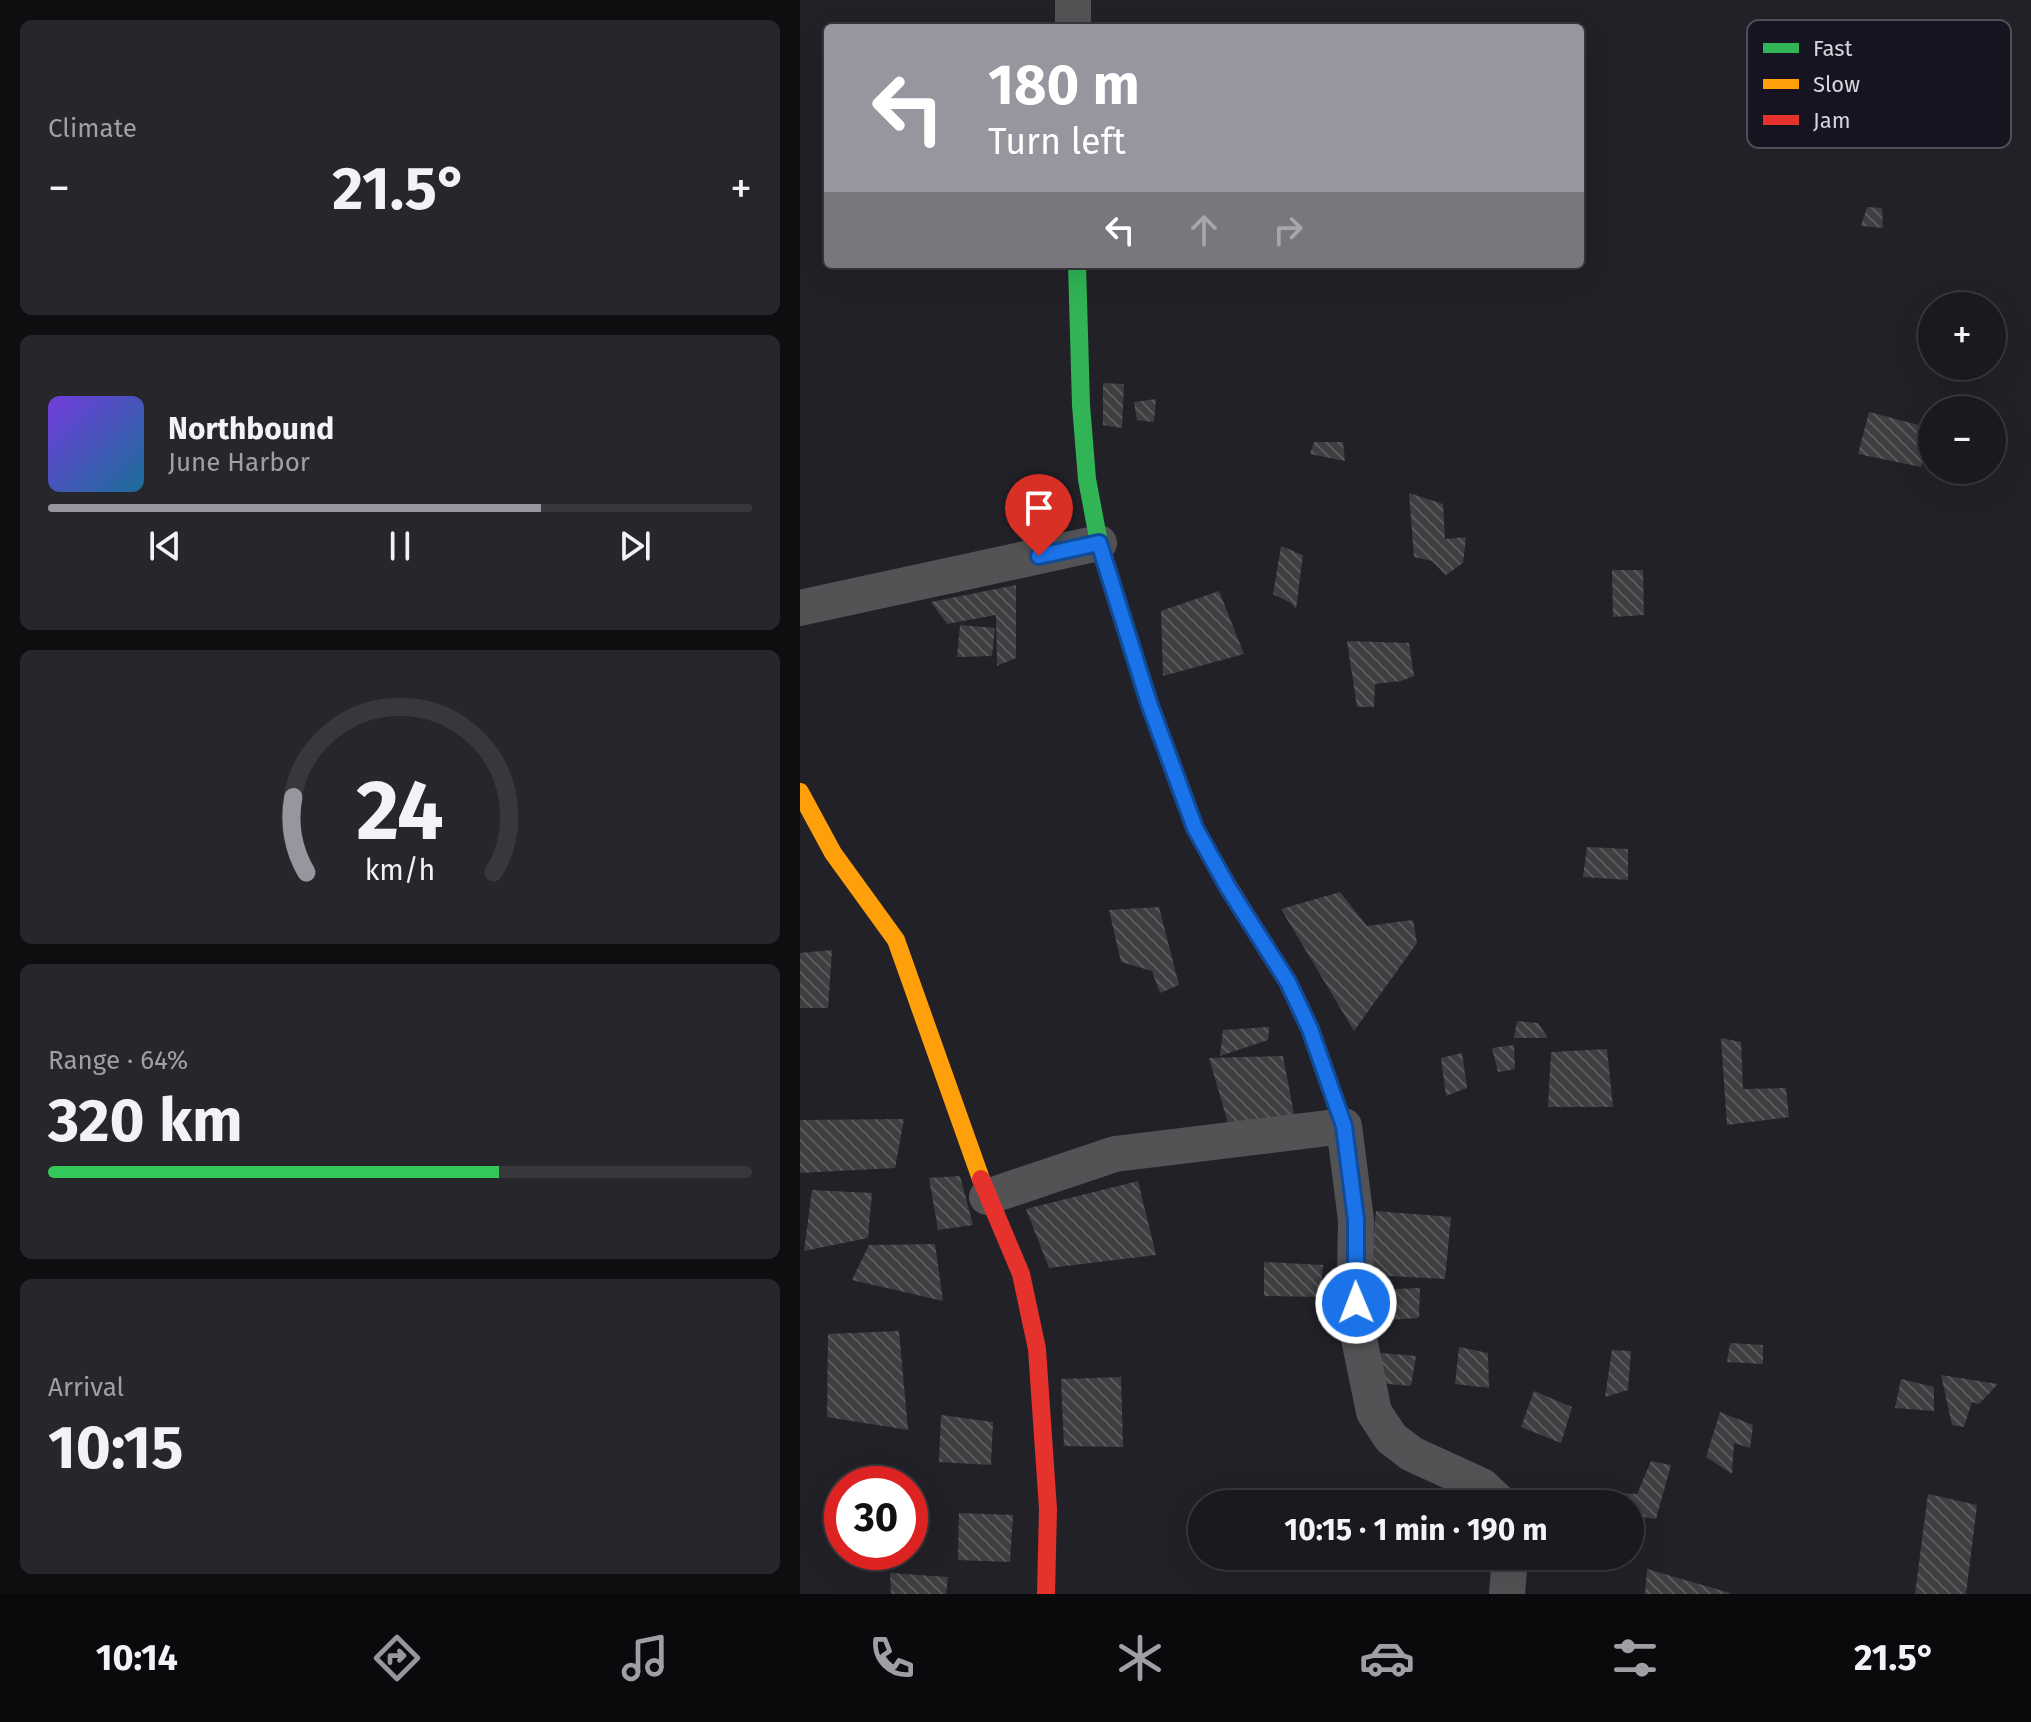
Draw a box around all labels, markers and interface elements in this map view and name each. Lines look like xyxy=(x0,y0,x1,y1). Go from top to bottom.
legend xyxy=(1747,20,2011,148)
text: Fast xyxy=(1813,35,1853,62)
text: 180 m xyxy=(988,52,1140,119)
icon: left xyxy=(856,56,960,160)
text: Slow xyxy=(1813,71,1860,98)
text: Jam xyxy=(1813,107,1851,134)
text: Climate xyxy=(48,113,137,144)
text: Turn left xyxy=(988,120,1126,164)
text: 21.5° xyxy=(332,153,468,225)
text: − xyxy=(48,162,70,215)
text: + xyxy=(730,162,752,215)
icon: left xyxy=(1098,208,1142,252)
icon: ahead xyxy=(1182,208,1226,252)
icon: right xyxy=(1266,208,1310,252)
map controls xyxy=(1918,292,2006,484)
button: + xyxy=(1918,292,2006,380)
button: − xyxy=(1918,396,2006,484)
text: Northbound xyxy=(168,411,334,447)
text: June Harbor xyxy=(168,447,310,478)
pin xyxy=(1005,474,1073,556)
icon: arrive xyxy=(1017,486,1061,530)
icon: previous xyxy=(143,524,187,568)
icon: pause xyxy=(378,524,422,568)
icon: next xyxy=(613,524,657,568)
text: 24 xyxy=(356,761,444,861)
text: km/h xyxy=(365,853,435,888)
text: Range · 64% xyxy=(48,1045,188,1076)
text: 320 km xyxy=(48,1085,243,1157)
position arrow xyxy=(1314,1261,1398,1345)
text: Arrival xyxy=(48,1372,124,1403)
text: 10:15 xyxy=(48,1412,183,1484)
speed limit sign: 30 xyxy=(824,1466,928,1570)
text: 10:15 · 1 min · 190 m xyxy=(1284,1512,1548,1548)
icon: directions xyxy=(369,1630,425,1686)
icon: music xyxy=(617,1630,673,1686)
icon: phone xyxy=(864,1630,920,1686)
icon: climate xyxy=(1112,1630,1168,1686)
icon: car xyxy=(1359,1630,1415,1686)
icon: filters xyxy=(1607,1630,1663,1686)
text: 10:14 xyxy=(96,1636,178,1680)
text: 21.5° xyxy=(1854,1636,1935,1680)

